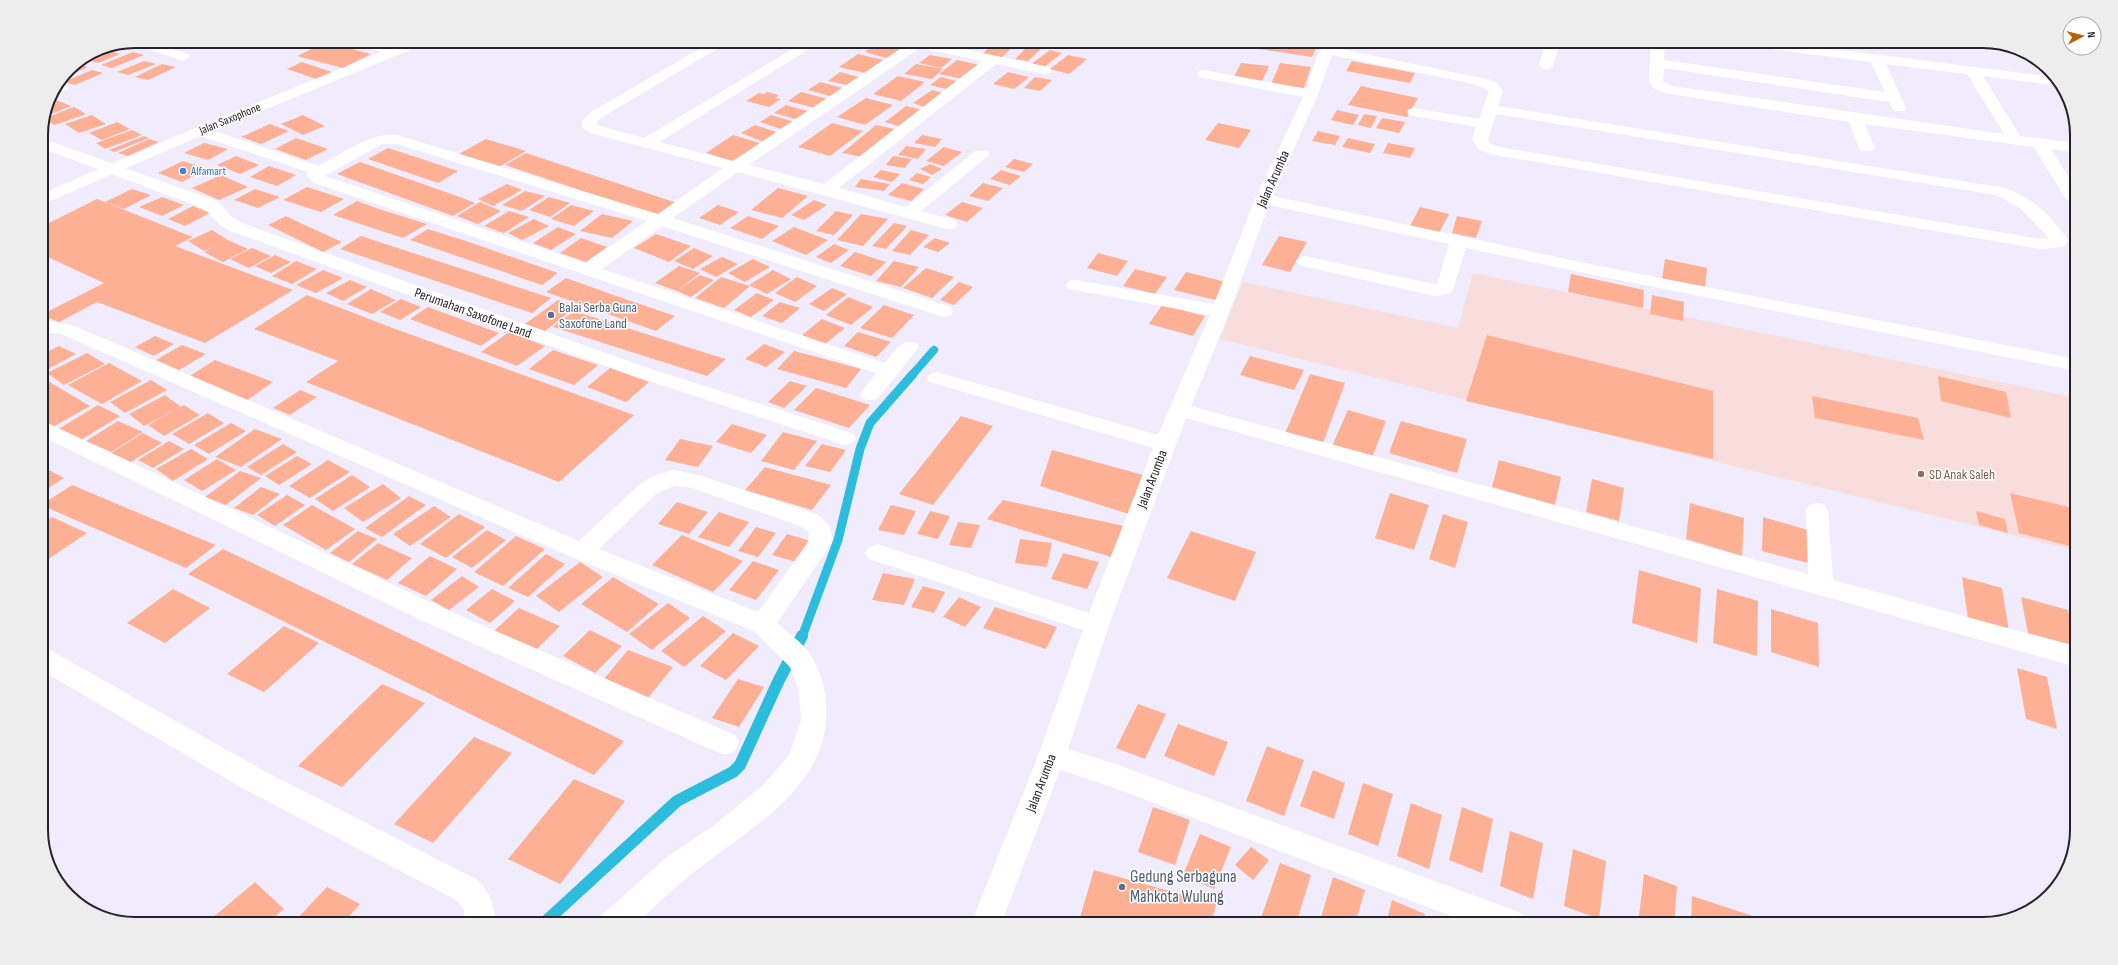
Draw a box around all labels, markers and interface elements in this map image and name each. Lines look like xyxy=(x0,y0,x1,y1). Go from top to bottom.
north arrow xyxy=(2062,16,2102,56)
text: N xyxy=(2085,31,2098,39)
street label: Jalan Saxophone xyxy=(196,100,263,139)
street label: Jalan Arumba xyxy=(1252,148,1293,211)
place label: Alfamart xyxy=(190,164,226,179)
marker: Alfamart xyxy=(178,166,188,176)
street label: Perumahan Saxofone Land xyxy=(412,284,534,342)
place label: Balai Serba Guna Saxofone Land xyxy=(559,299,637,332)
marker: Balai Serba Guna Saxofone Land xyxy=(546,310,556,320)
street label: Jalan Arumba xyxy=(1133,448,1171,511)
place label: SD Anak Saleh xyxy=(1929,466,1995,483)
marker: SD Anak Saleh xyxy=(1916,469,1926,479)
street label: Jalan Arumba xyxy=(1022,752,1060,815)
place label: Gedung Serbaguna Mahkota Wulung xyxy=(1130,867,1237,907)
marker: Gedung Serbaguna Mahkota Wulung xyxy=(1117,882,1127,892)

